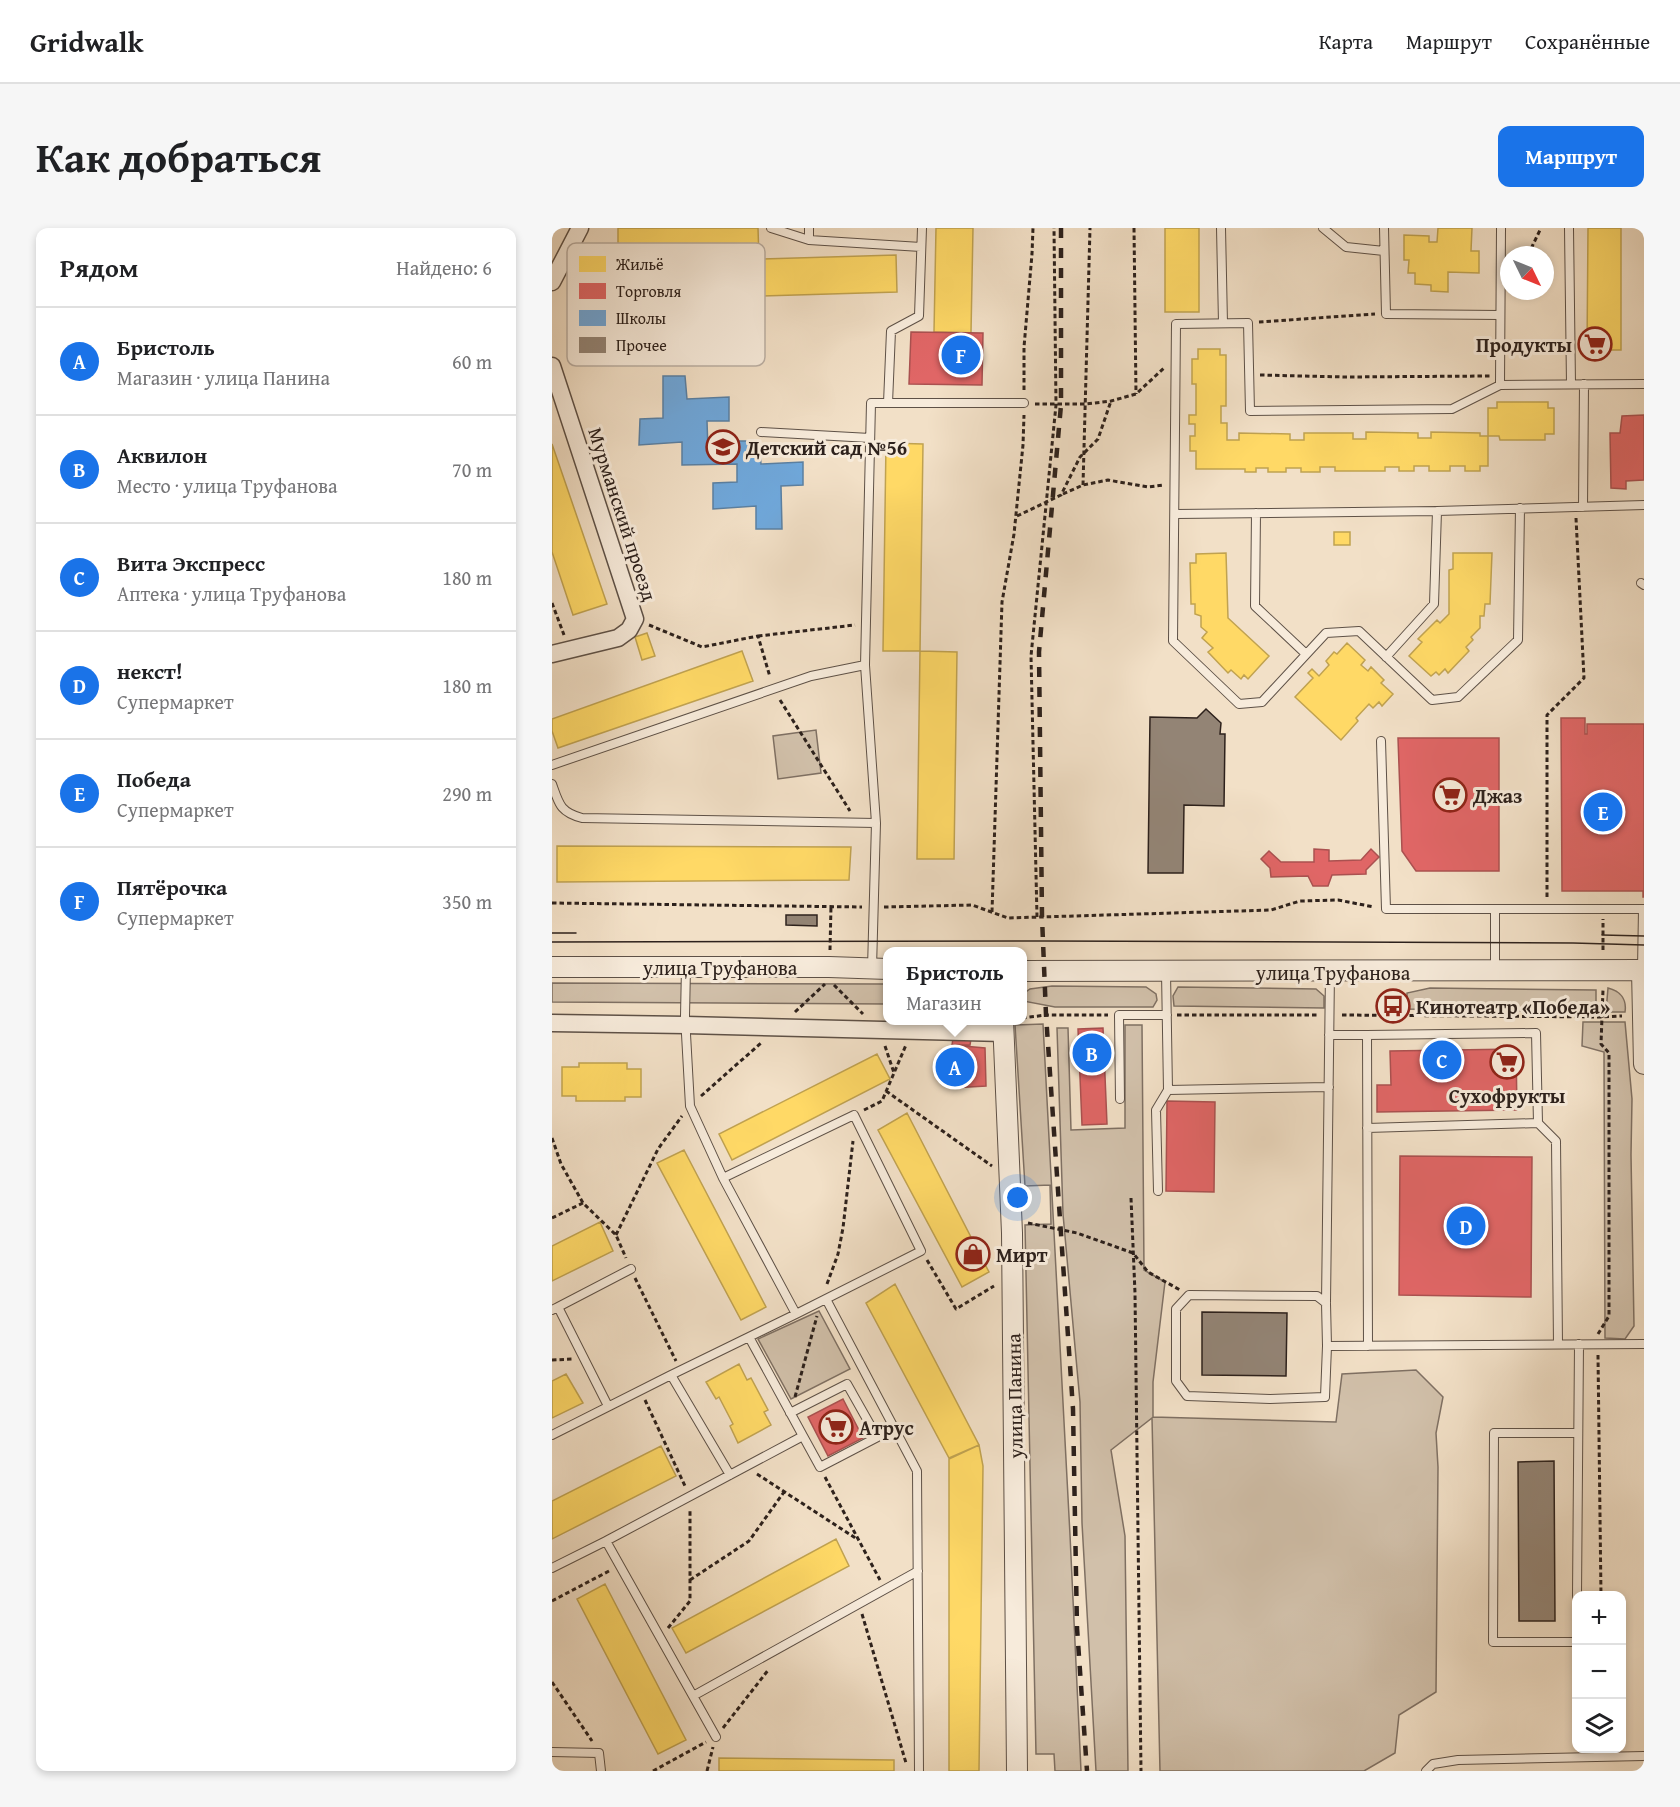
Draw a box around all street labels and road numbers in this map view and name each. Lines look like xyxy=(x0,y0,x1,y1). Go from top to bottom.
street label: Мурманский проезд xyxy=(581,424,665,605)
street label: улица Труфанова xyxy=(642,953,798,982)
street label: улица Труфанова xyxy=(1255,958,1411,987)
street label: улица Панина xyxy=(998,1333,1030,1460)

